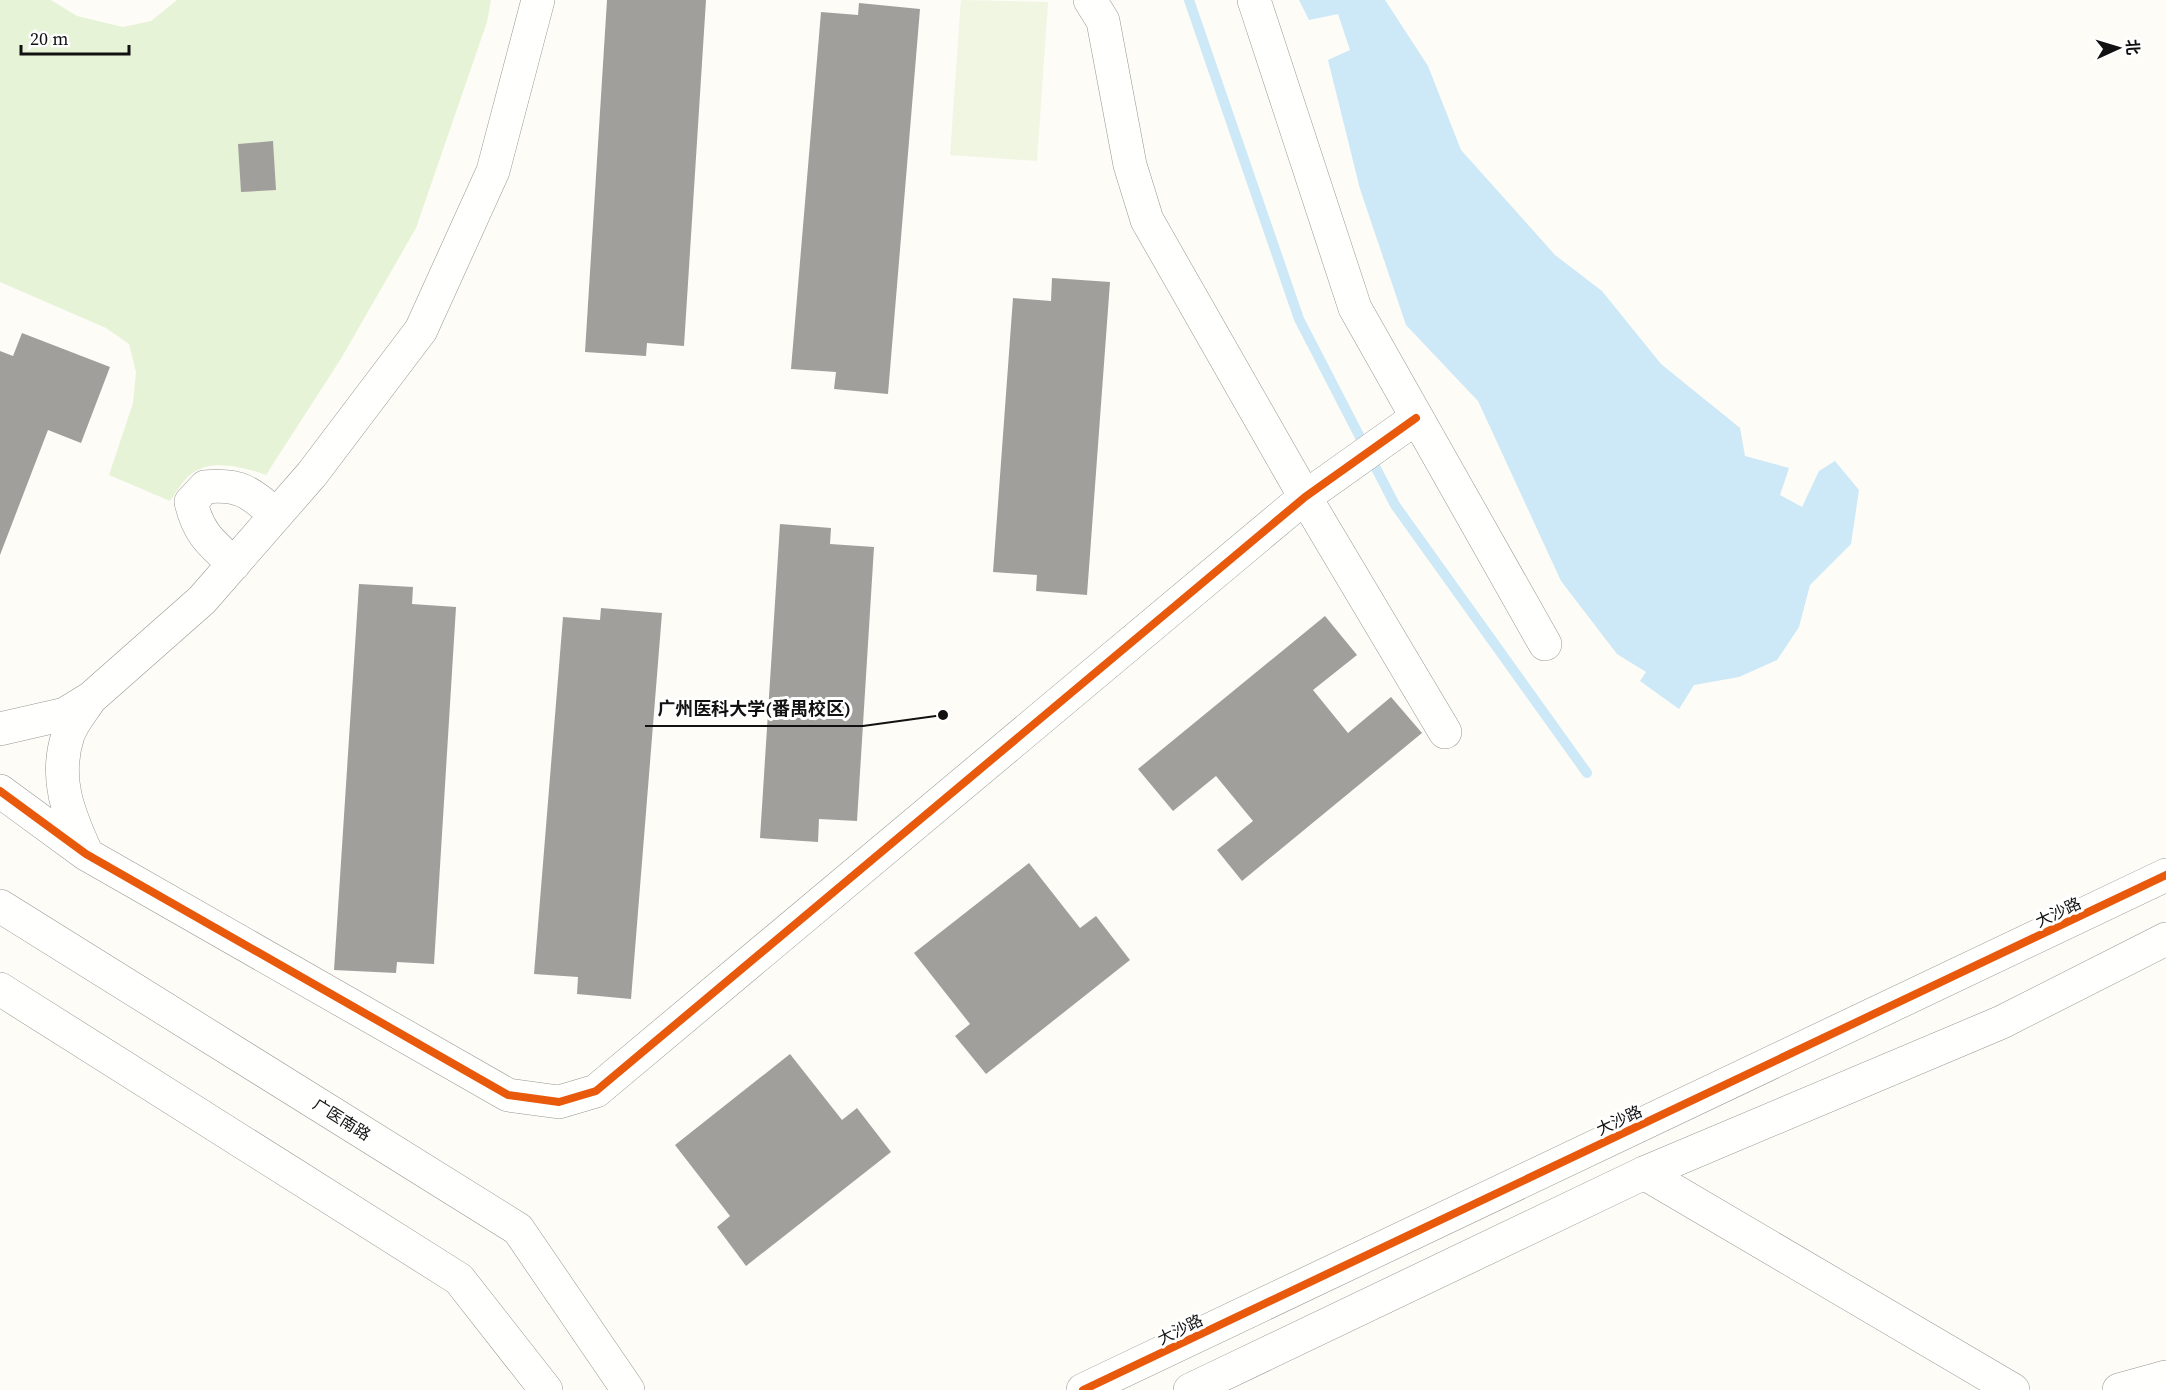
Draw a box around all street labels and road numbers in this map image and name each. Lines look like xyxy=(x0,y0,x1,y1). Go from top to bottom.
street label: 大沙路 xyxy=(2032,892,2084,932)
street label: 广医南路 xyxy=(309,1093,375,1145)
street label: 大沙路 xyxy=(1593,1100,1645,1140)
street label: 大沙路 xyxy=(1154,1309,1206,1349)

